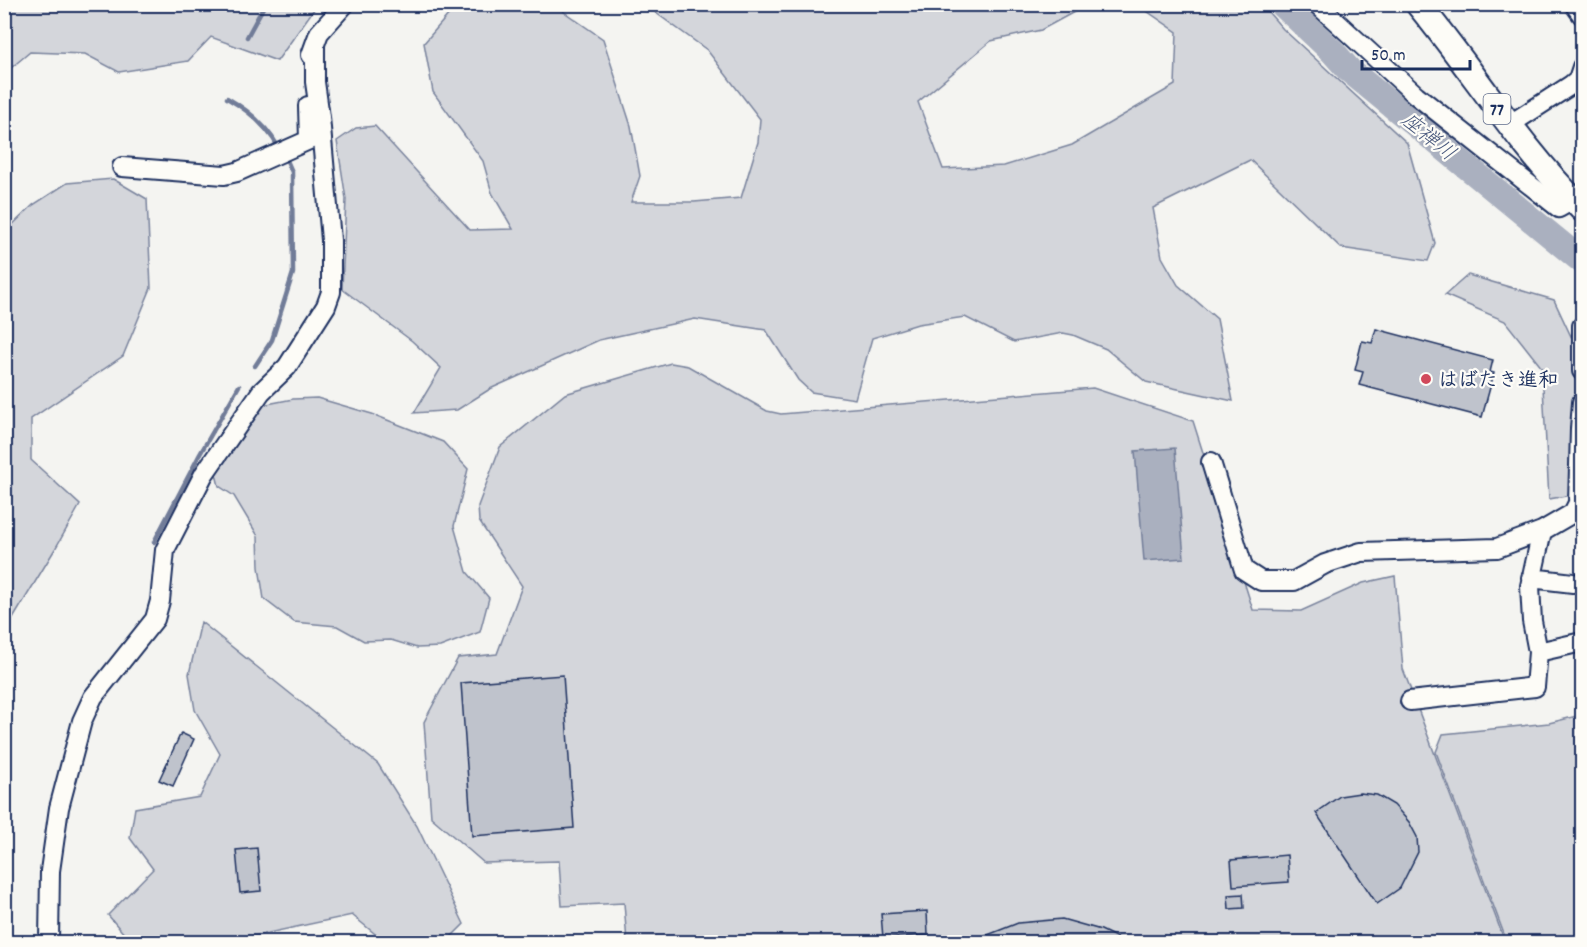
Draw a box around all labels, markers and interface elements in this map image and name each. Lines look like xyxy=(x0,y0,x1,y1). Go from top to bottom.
scale bar xyxy=(1362,33,1470,71)
text: 50 m xyxy=(1371,44,1406,69)
road number: 77 xyxy=(1484,94,1510,124)
water label: 座禅川 xyxy=(1393,107,1461,170)
place label: はばたき進和 xyxy=(1438,368,1558,396)
marker: はばたき進和 xyxy=(1419,372,1433,386)

